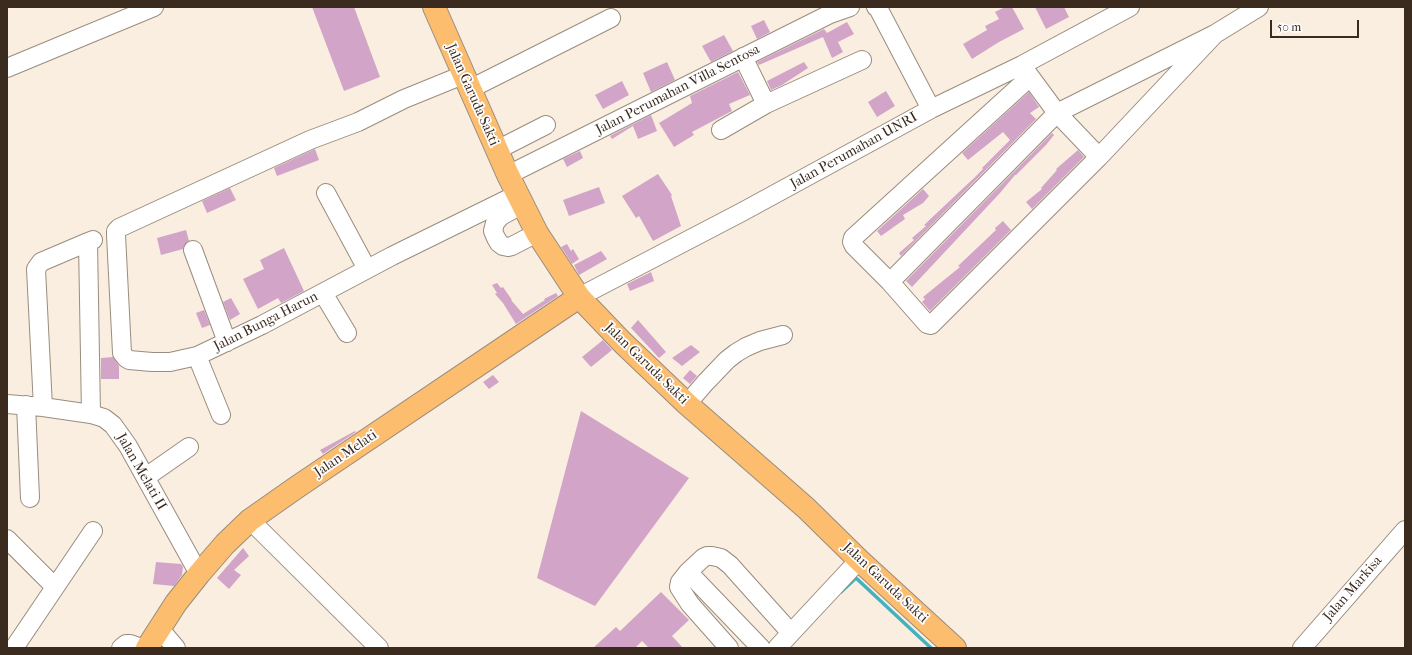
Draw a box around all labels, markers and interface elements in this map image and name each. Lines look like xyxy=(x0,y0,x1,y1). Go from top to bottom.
scale bar xyxy=(1272,12,1361,38)
text: 50 m xyxy=(1277,20,1301,34)
street label: Jalan Garuda Sakti xyxy=(442,41,502,149)
street label: Jalan Perumahan Villa Sentosa xyxy=(593,41,763,139)
street label: Jalan Perumahan UNRI xyxy=(788,109,920,193)
street label: Jalan Bunga Harun xyxy=(211,288,321,356)
street label: Jalan Garuda Sakti xyxy=(600,320,692,408)
street label: Jalan Melati xyxy=(311,427,381,481)
street label: Jalan Melati II xyxy=(112,431,170,513)
street label: Jalan Garuda Sakti xyxy=(839,539,931,627)
street label: Jalan Markisa xyxy=(1320,553,1386,625)

